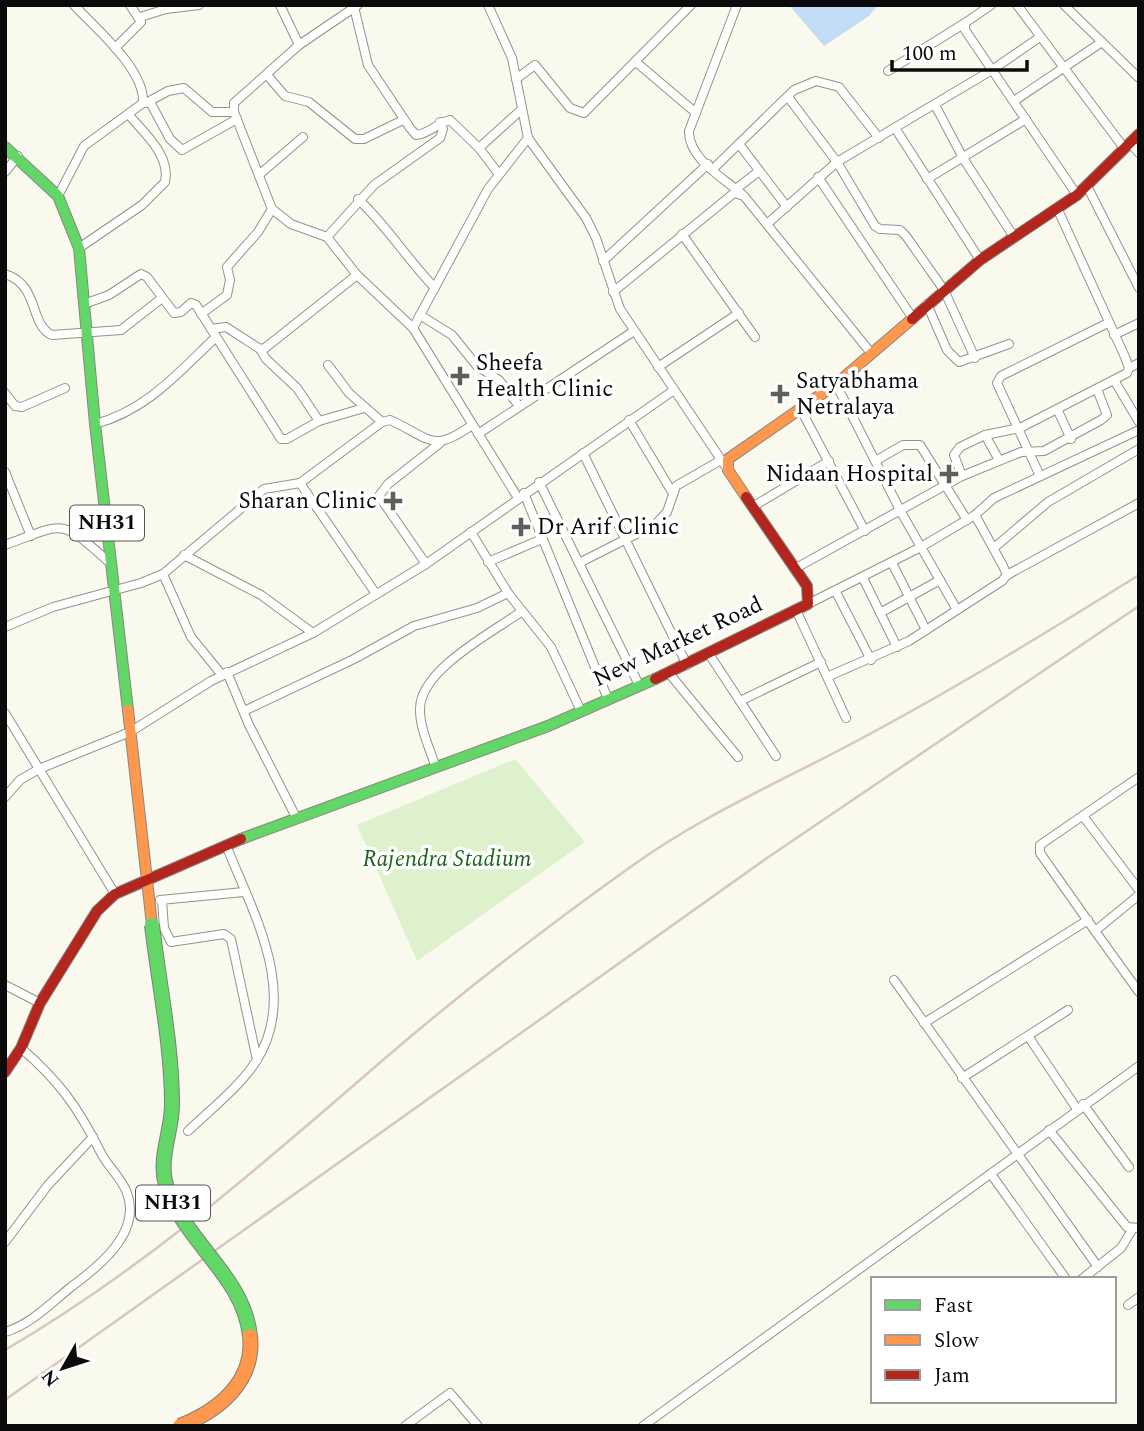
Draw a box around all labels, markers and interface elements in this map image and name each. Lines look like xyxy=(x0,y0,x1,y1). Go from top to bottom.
scale bar xyxy=(892,28,1027,72)
text: 100 m xyxy=(902,38,957,70)
place label: Sheefa Health Clinic xyxy=(476,346,613,407)
place label: Satyabhama Netralaya xyxy=(796,364,919,425)
marker: Sheefa Health Clinic xyxy=(450,366,470,386)
marker: Satyabhama Netralaya xyxy=(770,384,790,404)
place label: Nidaan Hospital xyxy=(766,457,933,492)
marker: Nidaan Hospital xyxy=(939,464,959,484)
place label: Sharan Clinic xyxy=(238,484,377,519)
marker: Sharan Clinic xyxy=(383,491,403,511)
road number: NH31 xyxy=(70,505,144,540)
place label: Dr Arif Clinic xyxy=(537,510,679,545)
marker: Dr Arif Clinic xyxy=(511,517,531,537)
street label: New Market Road xyxy=(587,587,769,697)
park label: Rajendra Stadium xyxy=(363,842,532,877)
road number: NH31 xyxy=(136,1186,210,1220)
legend xyxy=(871,1277,1116,1403)
text: Fast xyxy=(934,1290,973,1322)
text: Slow xyxy=(934,1325,980,1357)
north arrow xyxy=(28,1333,98,1403)
text: Jam xyxy=(934,1360,970,1392)
text: N xyxy=(35,1363,67,1393)

